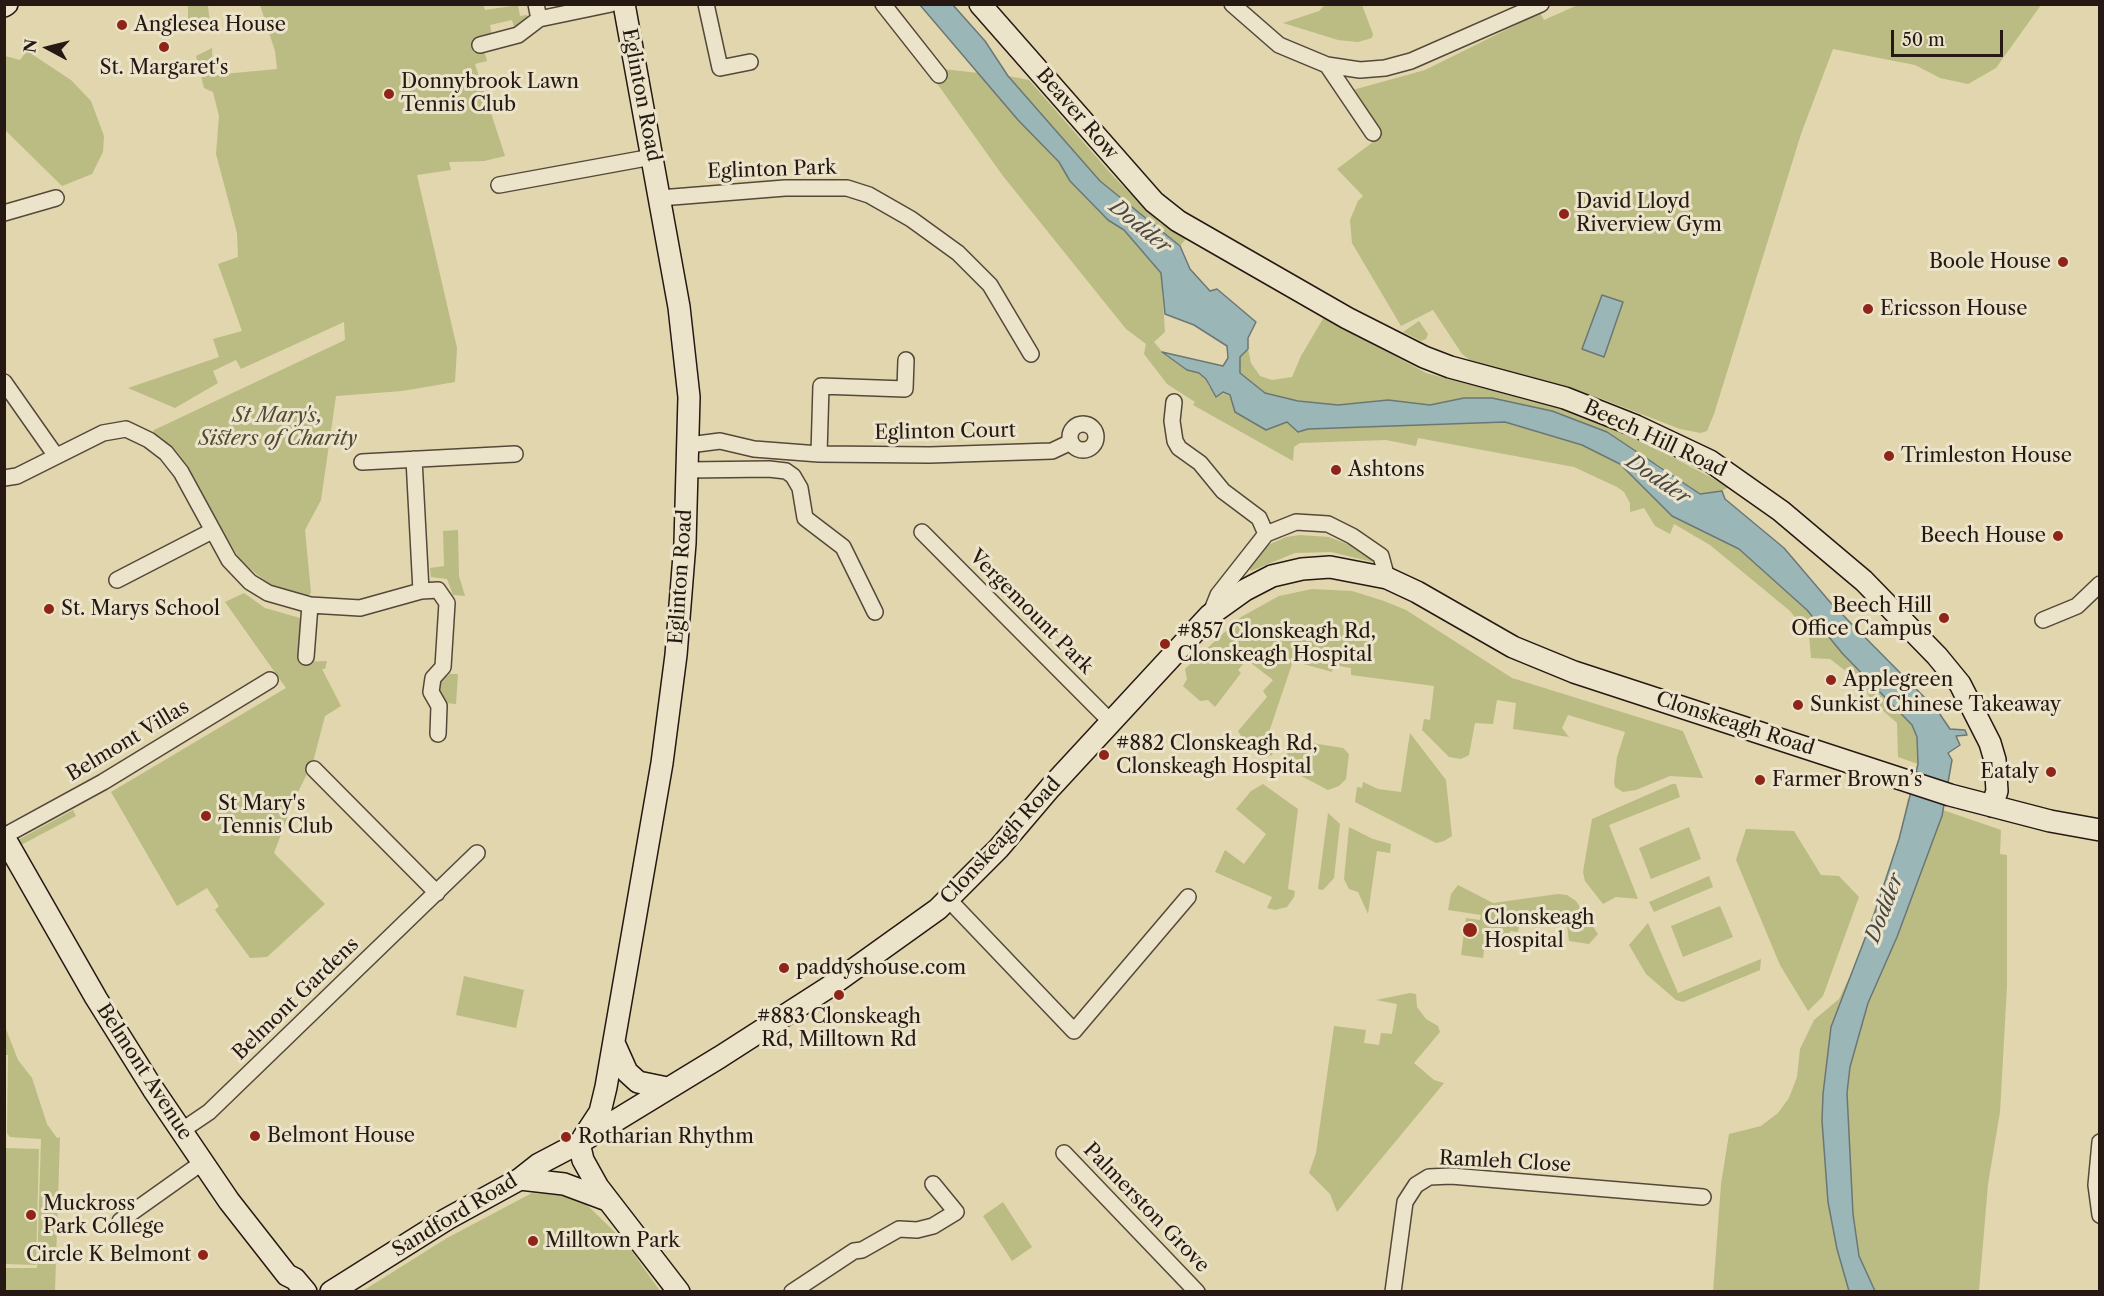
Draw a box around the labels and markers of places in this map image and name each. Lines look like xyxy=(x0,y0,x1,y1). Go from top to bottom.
place label: Anglesea House xyxy=(134,13,286,37)
marker: Anglesea House xyxy=(115,18,129,32)
marker: St. Margaret's xyxy=(157,40,171,54)
place label: St. Margaret's xyxy=(100,56,228,80)
place label: Donnybrook Lawn Tennis Club xyxy=(401,70,579,117)
marker: Donnybrook Lawn Tennis Club xyxy=(382,87,396,101)
place label: David Lloyd Riverview Gym xyxy=(1576,190,1722,237)
marker: David Lloyd Riverview Gym xyxy=(1557,207,1571,221)
place label: Boole House xyxy=(1929,250,2051,274)
marker: Boole House xyxy=(2056,255,2070,269)
place label: Ericsson House xyxy=(1880,297,2027,321)
marker: Ericsson House xyxy=(1861,302,1875,316)
place label: Trimleston House xyxy=(1901,444,2072,468)
marker: Trimleston House xyxy=(1882,449,1896,463)
place label: Ashtons xyxy=(1348,458,1425,482)
marker: Ashtons xyxy=(1329,463,1343,477)
place label: Beech House xyxy=(1920,524,2046,548)
marker: Beech House xyxy=(2051,529,2065,543)
place label: Beech Hill Office Campus xyxy=(1791,594,1932,641)
place label: St. Marys School xyxy=(61,597,220,621)
marker: St. Marys School xyxy=(42,602,56,616)
marker: Beech Hill Office Campus xyxy=(1937,611,1951,625)
place label: #857 Clonskeagh Rd, Clonskeagh Hospital xyxy=(1177,620,1376,667)
marker: #857 Clonskeagh Rd, Clonskeagh Hospital xyxy=(1158,637,1172,651)
place label: Applegreen xyxy=(1843,668,1953,692)
marker: Applegreen xyxy=(1824,673,1838,687)
place label: Sunkist Chinese Takeaway xyxy=(1810,693,2061,717)
marker: Sunkist Chinese Takeaway xyxy=(1791,698,1805,712)
place label: #882 Clonskeagh Rd, Clonskeagh Hospital xyxy=(1116,732,1318,779)
marker: #882 Clonskeagh Rd, Clonskeagh Hospital xyxy=(1097,748,1111,762)
place label: Eataly xyxy=(1980,760,2039,784)
marker: Eataly xyxy=(2044,765,2058,779)
place label: Farmer Brown’s xyxy=(1772,768,1923,792)
marker: Farmer Brown’s xyxy=(1753,773,1767,787)
place label: St Mary's Tennis Club xyxy=(218,792,333,839)
marker: St Mary's Tennis Club xyxy=(199,809,213,823)
place label: Clonskeagh Hospital xyxy=(1484,906,1594,953)
marker: Clonskeagh Hospital xyxy=(1461,921,1479,939)
place label: paddyshouse.com xyxy=(796,956,966,980)
marker: paddyshouse.com xyxy=(777,961,791,975)
marker: #883 Clonskeagh Rd, Milltown Rd xyxy=(832,988,846,1002)
place label: #883 Clonskeagh Rd, Milltown Rd xyxy=(757,1005,921,1052)
place label: Belmont House xyxy=(267,1124,415,1148)
place label: Rotharian Rhythm xyxy=(578,1125,754,1149)
marker: Belmont House xyxy=(248,1129,262,1143)
marker: Rotharian Rhythm xyxy=(559,1130,573,1144)
place label: Muckross Park College xyxy=(43,1192,164,1239)
marker: Muckross Park College xyxy=(24,1208,38,1222)
place label: Milltown Park xyxy=(545,1229,680,1253)
marker: Milltown Park xyxy=(526,1234,540,1248)
place label: Circle K Belmont xyxy=(26,1243,191,1267)
marker: Circle K Belmont xyxy=(196,1248,210,1262)

